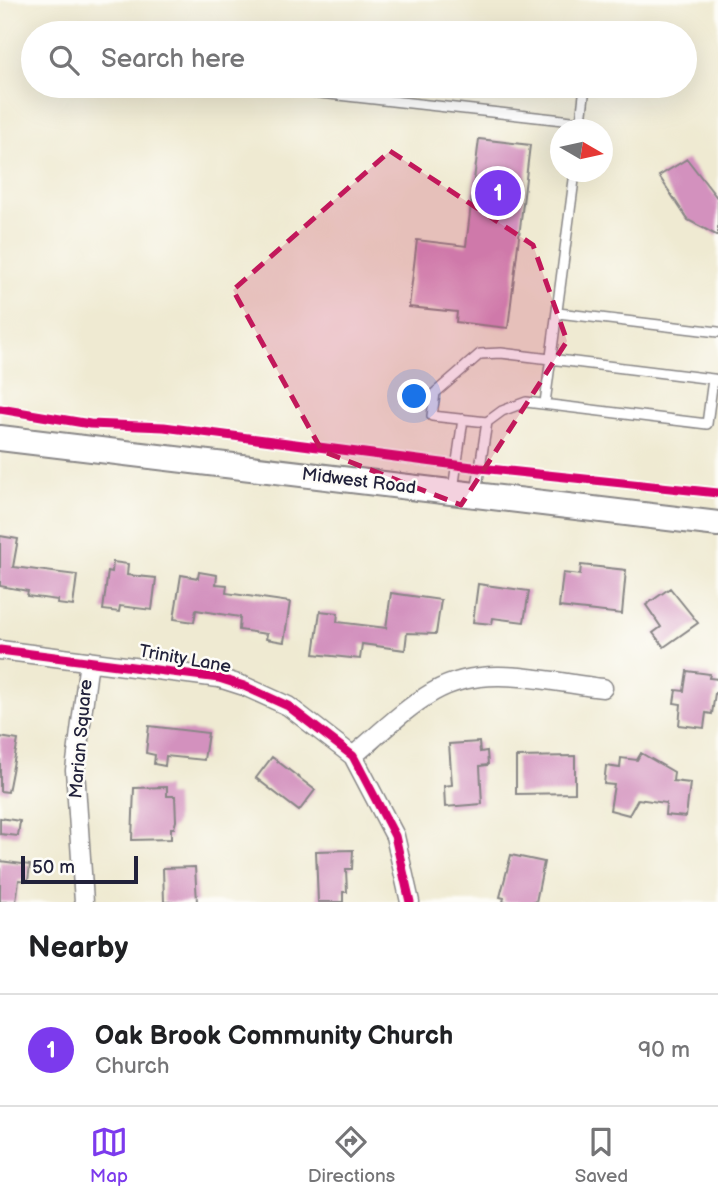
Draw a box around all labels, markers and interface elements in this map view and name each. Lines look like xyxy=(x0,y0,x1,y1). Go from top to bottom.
search box xyxy=(21,21,697,98)
icon: search xyxy=(45,41,83,79)
text: Search here xyxy=(101,44,245,75)
north arrow xyxy=(550,119,613,182)
pin: 1 xyxy=(475,167,521,219)
your location xyxy=(397,379,431,413)
street label: Midwest Road xyxy=(301,464,417,498)
street label: Trinity Lane xyxy=(137,641,233,677)
street label: Marian Square xyxy=(65,678,97,800)
scale bar xyxy=(21,853,138,885)
text: 50 m xyxy=(32,856,75,879)
text: Nearby xyxy=(28,930,128,966)
text: Oak Brook Community Church xyxy=(95,1021,453,1052)
text: 1 xyxy=(46,1036,56,1064)
text: 90 m xyxy=(638,1036,690,1064)
text: Church xyxy=(95,1052,170,1080)
tab: Map xyxy=(90,1123,128,1188)
tab: Directions xyxy=(308,1123,395,1188)
tab: Saved xyxy=(575,1123,628,1188)

